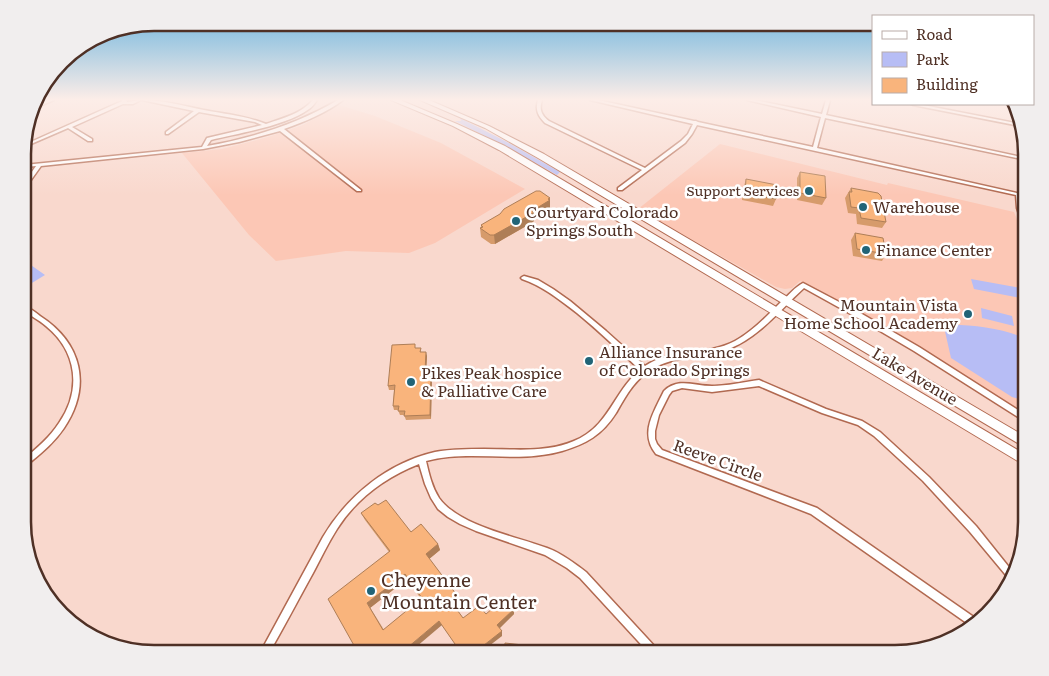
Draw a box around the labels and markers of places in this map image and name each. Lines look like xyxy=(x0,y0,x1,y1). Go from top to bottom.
place label: Support Services xyxy=(686,180,799,200)
marker: Support Services xyxy=(803,185,815,197)
place label: Warehouse xyxy=(873,194,960,218)
place label: Courtyard Colorado Springs South xyxy=(526,199,678,241)
marker: Warehouse xyxy=(857,201,869,213)
marker: Courtyard Colorado Springs South xyxy=(510,215,522,227)
place label: Finance Center xyxy=(876,237,992,261)
marker: Finance Center xyxy=(860,244,872,256)
place label: Mountain Vista Home School Academy xyxy=(784,292,959,334)
marker: Mountain Vista Home School Academy xyxy=(962,308,974,320)
place label: Alliance Insurance of Colorado Springs xyxy=(599,339,749,381)
marker: Alliance Insurance of Colorado Springs xyxy=(583,355,595,367)
place label: Pikes Peak hospice & Palliative Care xyxy=(421,360,562,402)
marker: Pikes Peak hospice & Palliative Care xyxy=(405,376,417,388)
place label: Cheyenne Mountain Center xyxy=(381,565,536,615)
marker: Cheyenne Mountain Center xyxy=(365,585,377,597)

